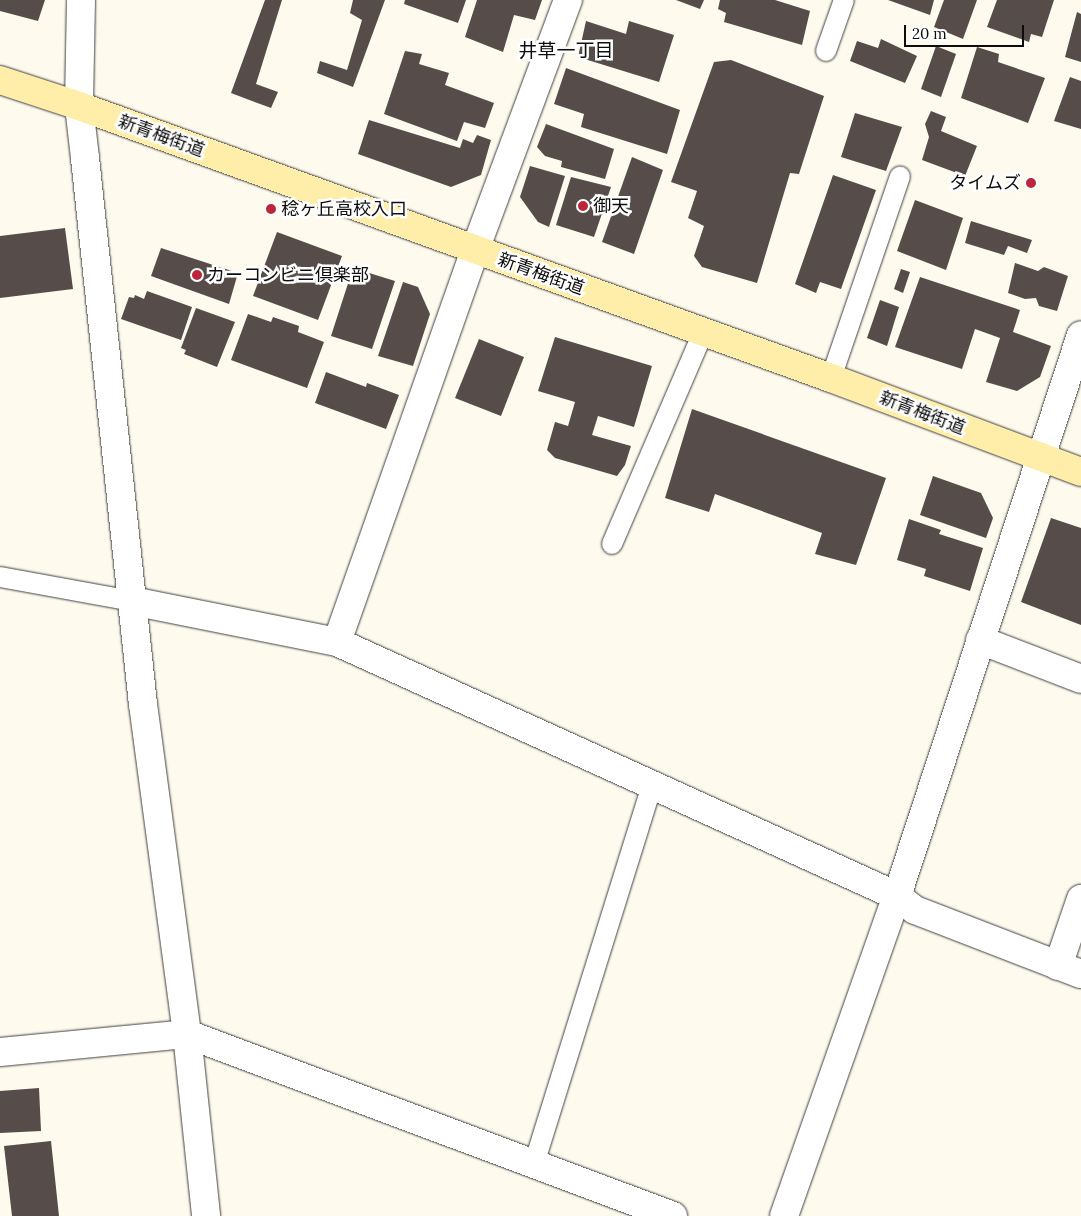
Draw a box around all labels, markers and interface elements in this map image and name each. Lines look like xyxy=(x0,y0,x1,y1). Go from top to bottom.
scale bar xyxy=(906,15,1026,47)
text: 20 m xyxy=(912,24,947,43)
district label: 井草一丁目 xyxy=(519,40,613,62)
street label: 新青梅街道 xyxy=(115,110,207,162)
place label: タイムズ xyxy=(949,172,1021,194)
marker: タイムズ xyxy=(1025,177,1037,189)
place label: 御天 xyxy=(593,195,629,217)
place label: 稔ヶ丘高校入口 xyxy=(281,198,407,220)
marker: 御天 xyxy=(577,200,589,212)
marker: 稔ヶ丘高校入口 xyxy=(265,203,277,215)
street label: 新青梅街道 xyxy=(495,248,587,300)
place label: カーコンビニ倶楽部 xyxy=(207,264,369,286)
marker: カーコンビニ倶楽部 xyxy=(191,269,203,281)
street label: 新青梅街道 xyxy=(876,387,968,439)

